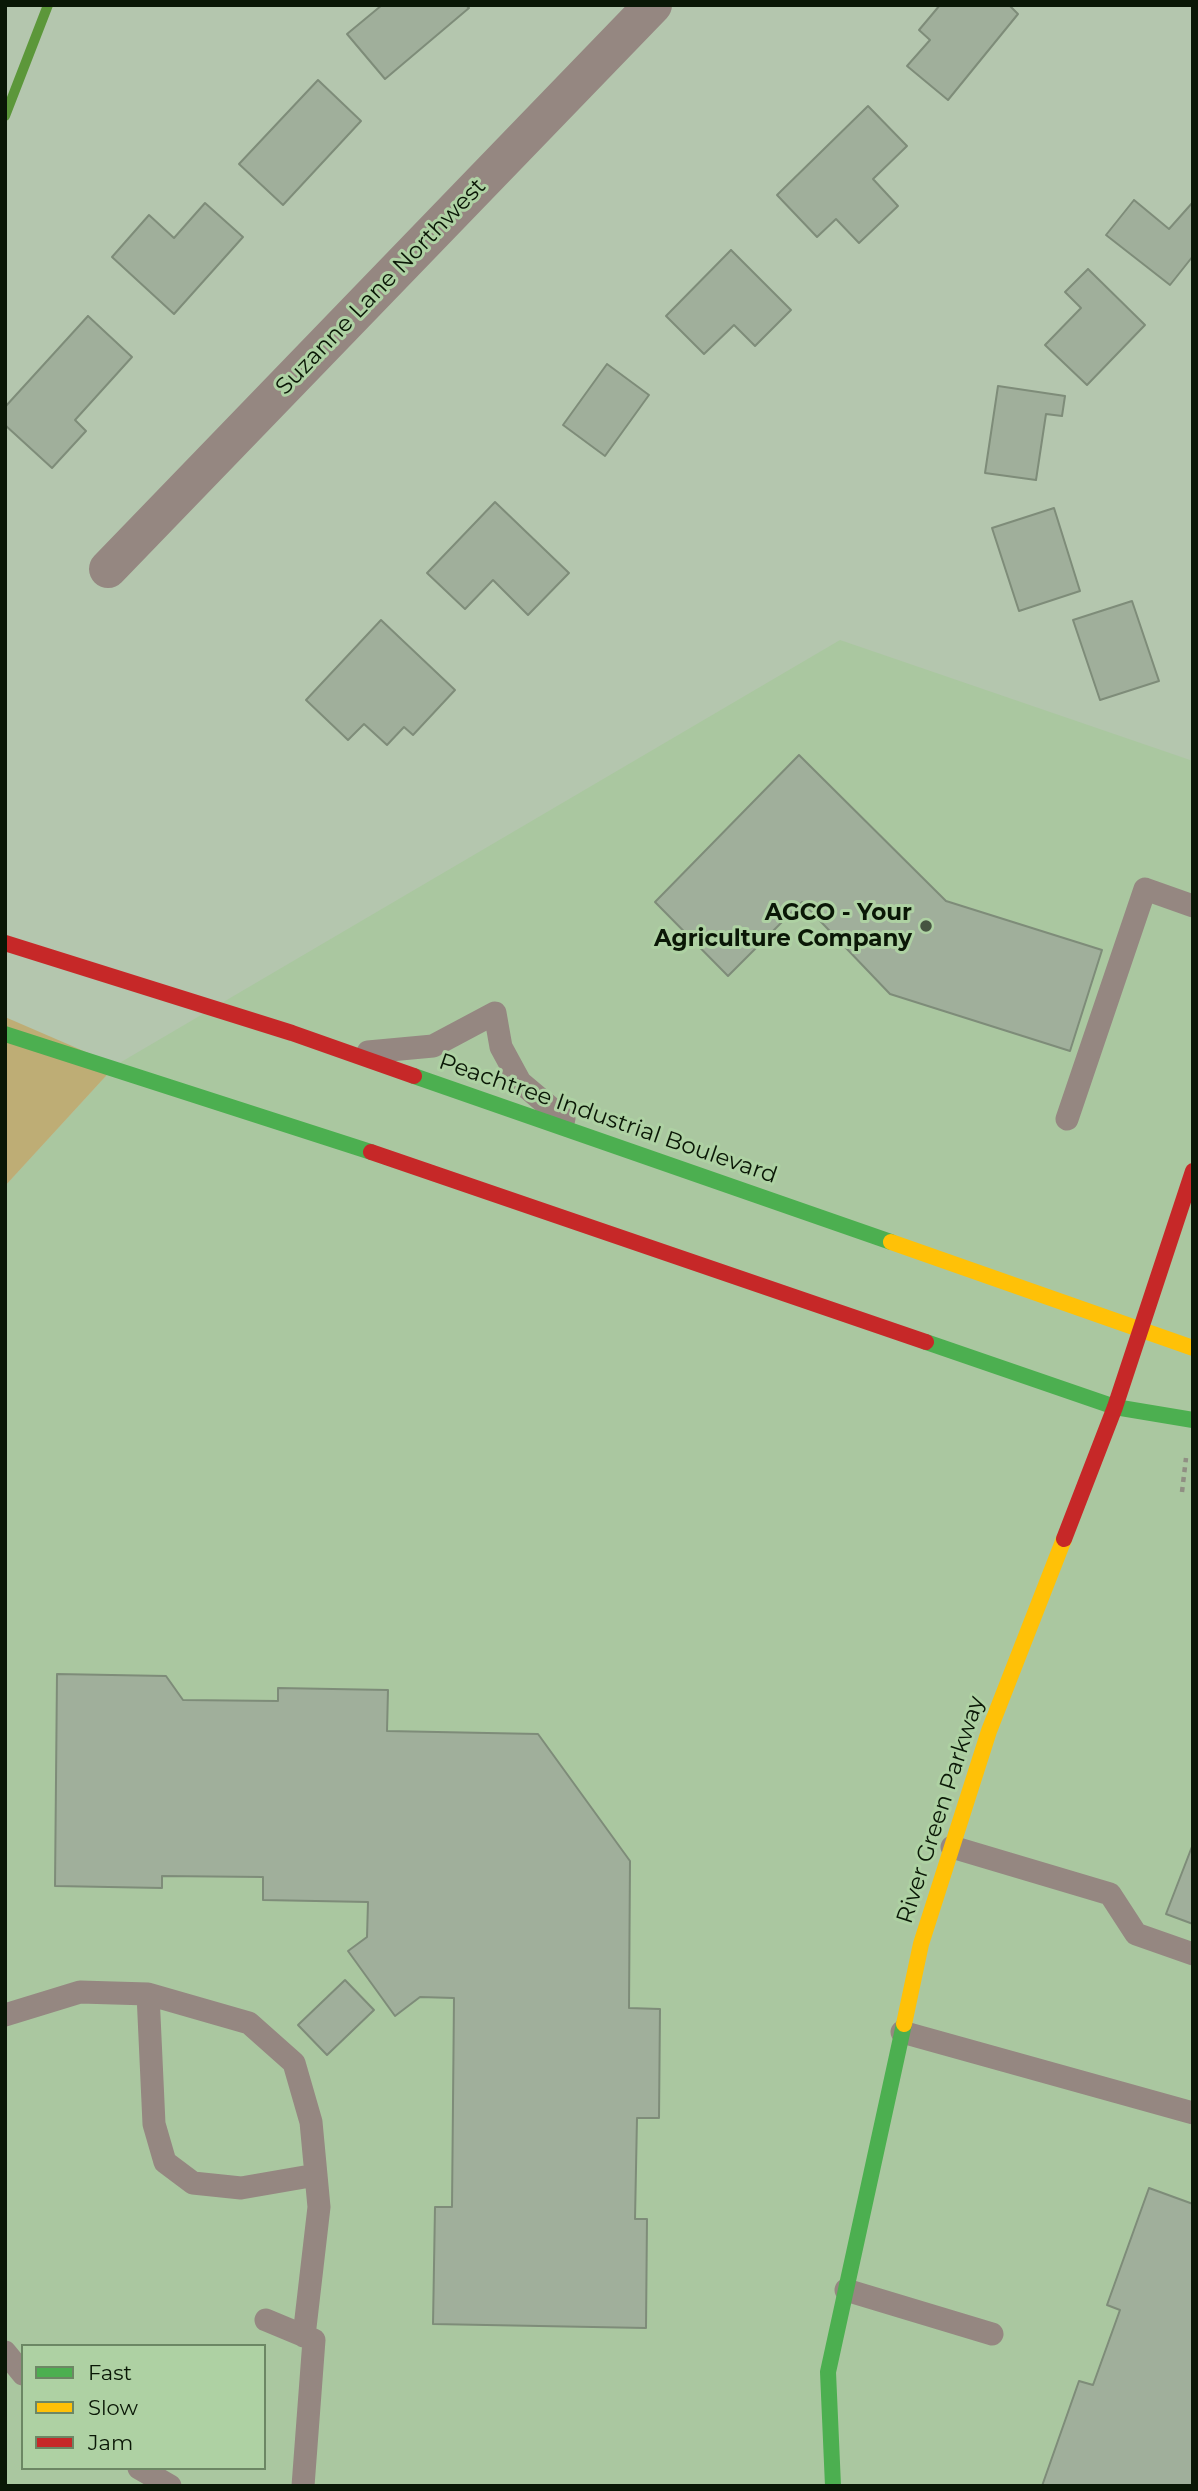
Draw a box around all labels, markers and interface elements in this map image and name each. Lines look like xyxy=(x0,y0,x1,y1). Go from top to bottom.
street label: Suzanne Lane Northwest xyxy=(270,173,492,401)
place label: AGCO - Your Agriculture Company xyxy=(654,899,912,953)
marker: AGCO - Your Agriculture Company xyxy=(918,918,934,934)
street label: Peachtree Industrial Boulevard xyxy=(435,1048,781,1190)
street label: River Green Parkway xyxy=(891,1693,991,1927)
legend xyxy=(21,2344,266,2470)
text: Fast xyxy=(88,2360,132,2385)
text: Slow xyxy=(88,2395,138,2420)
text: Jam xyxy=(88,2430,133,2455)

